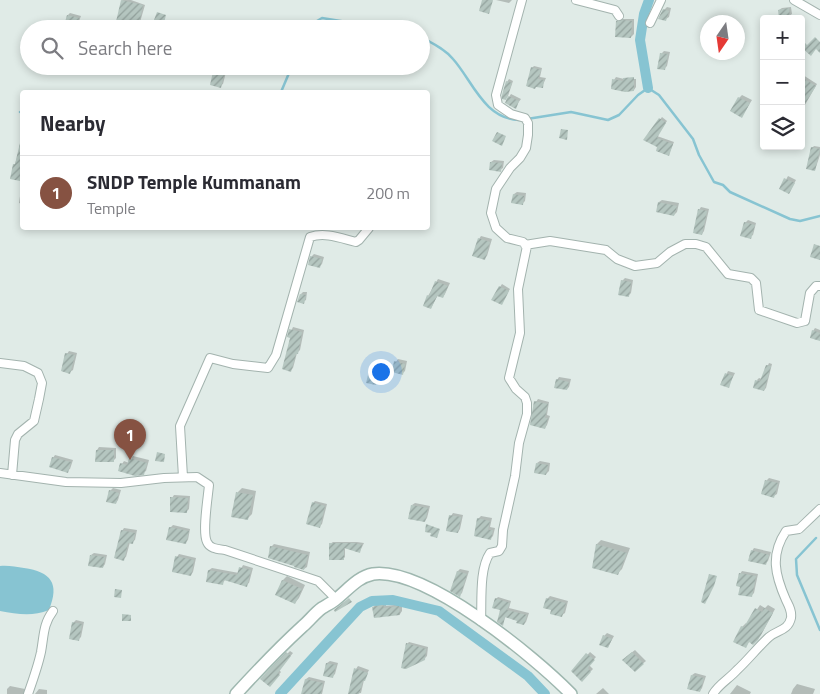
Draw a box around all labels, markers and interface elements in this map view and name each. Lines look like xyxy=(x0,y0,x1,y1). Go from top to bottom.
north arrow xyxy=(700,15,745,60)
map controls xyxy=(760,15,805,150)
button: + xyxy=(760,15,805,60)
search box xyxy=(20,20,430,75)
text: Search here xyxy=(78,33,172,62)
icon: search xyxy=(38,34,66,62)
button: − xyxy=(760,60,805,105)
button: layers xyxy=(760,105,805,150)
text: Nearby xyxy=(40,107,105,139)
text: SNDP Temple Kummanam xyxy=(87,167,301,196)
text: 1 xyxy=(52,181,60,205)
text: 200 m xyxy=(366,181,410,205)
text: Temple xyxy=(87,196,136,220)
your location xyxy=(368,359,394,385)
pin: 1 xyxy=(114,419,146,460)

